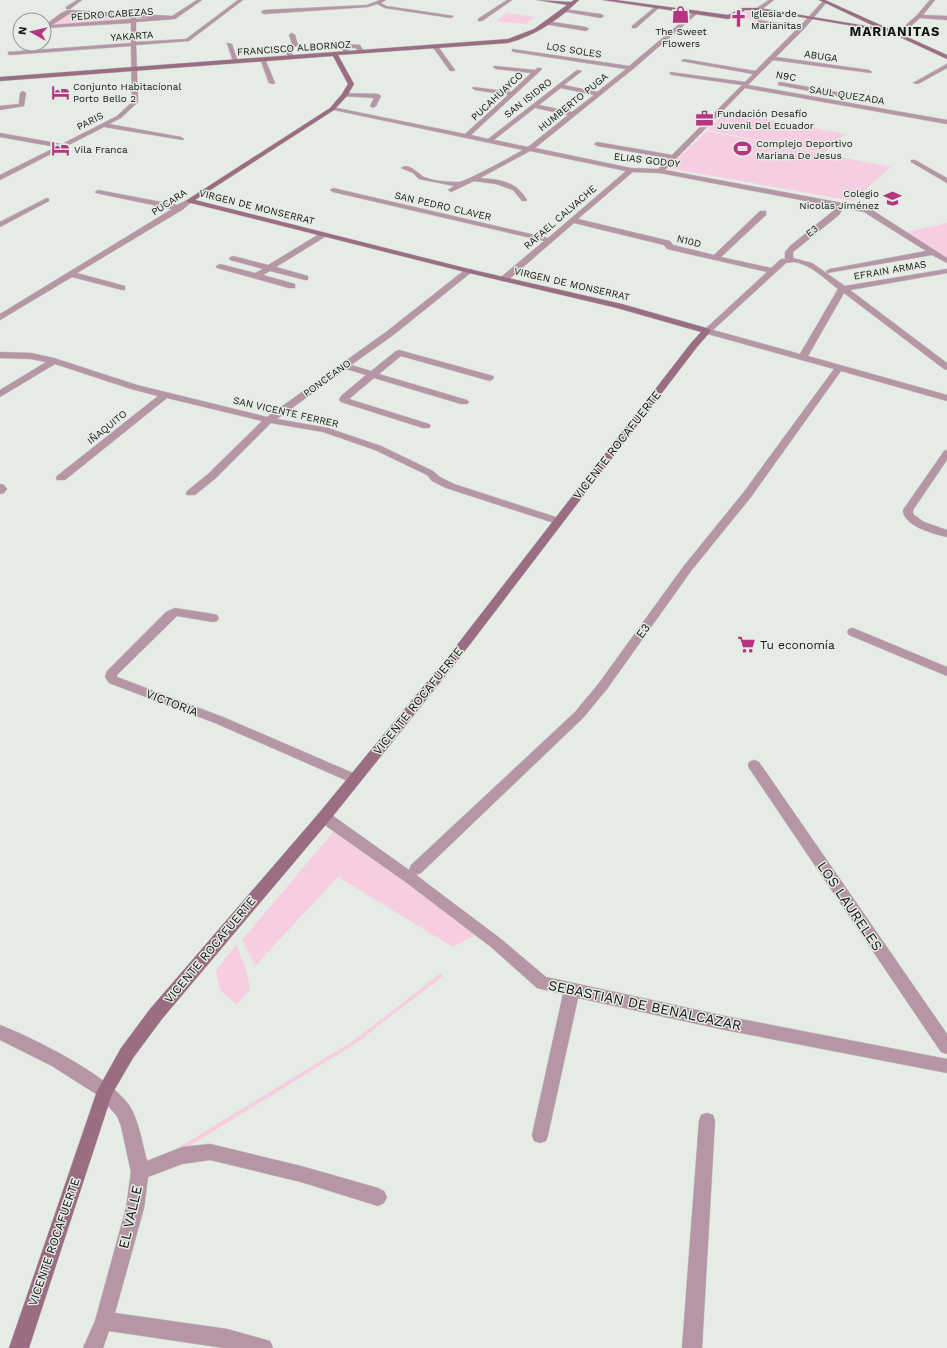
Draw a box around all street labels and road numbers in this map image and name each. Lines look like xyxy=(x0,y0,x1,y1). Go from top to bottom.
street label: PEDRO CABEZAS xyxy=(70,6,154,22)
street label: YAKARTA xyxy=(110,29,154,43)
street label: FRANCISCO ALBORNOZ xyxy=(237,39,351,57)
street label: LOS SOLES xyxy=(546,40,602,60)
street label: ABUGA xyxy=(803,48,839,64)
street label: PUCAHUAYCO xyxy=(469,69,525,123)
street label: N9C xyxy=(775,69,797,83)
street label: HUMBERTO PUGA xyxy=(536,70,610,133)
street label: SAN ISIDRO xyxy=(502,76,554,120)
street label: SAUL QUEZADA xyxy=(808,84,886,106)
street label: PARIS xyxy=(75,110,105,132)
street label: ELIAS GODOY xyxy=(613,150,681,170)
street label: RAFAEL CALVACHE xyxy=(522,183,598,251)
street label: PUCARA xyxy=(149,186,189,217)
street label: VIRGEN DE MONSERRAT xyxy=(198,187,316,227)
street label: SAN PEDRO CLAVER xyxy=(393,189,493,223)
street label: E3 xyxy=(804,223,820,239)
street label: N10D xyxy=(676,233,702,249)
street label: EFRAIN ARMAS xyxy=(853,258,927,282)
street label: VIRGEN DE MONSERRAT xyxy=(513,265,631,303)
street label: PONCEANO xyxy=(301,357,353,399)
street label: VICENTE ROCAFUERTE xyxy=(570,388,664,502)
street label: SAN VICENTE FERRER xyxy=(232,394,340,430)
street label: IÑAQUITO xyxy=(85,408,129,446)
street label: E3 xyxy=(633,621,653,641)
street label: VICENTE ROCAFUERTE xyxy=(370,644,466,758)
street label: VICTORIA xyxy=(144,687,200,719)
street label: LOS LAURELES xyxy=(814,858,886,954)
street label: VICENTE ROCAFUERTE xyxy=(162,894,259,1006)
street label: SEBASTIAN DE BENALCAZAR xyxy=(547,977,743,1033)
street label: VICENTE ROCAFUERTE xyxy=(26,1176,83,1308)
street label: EL VALLE xyxy=(115,1184,145,1250)

